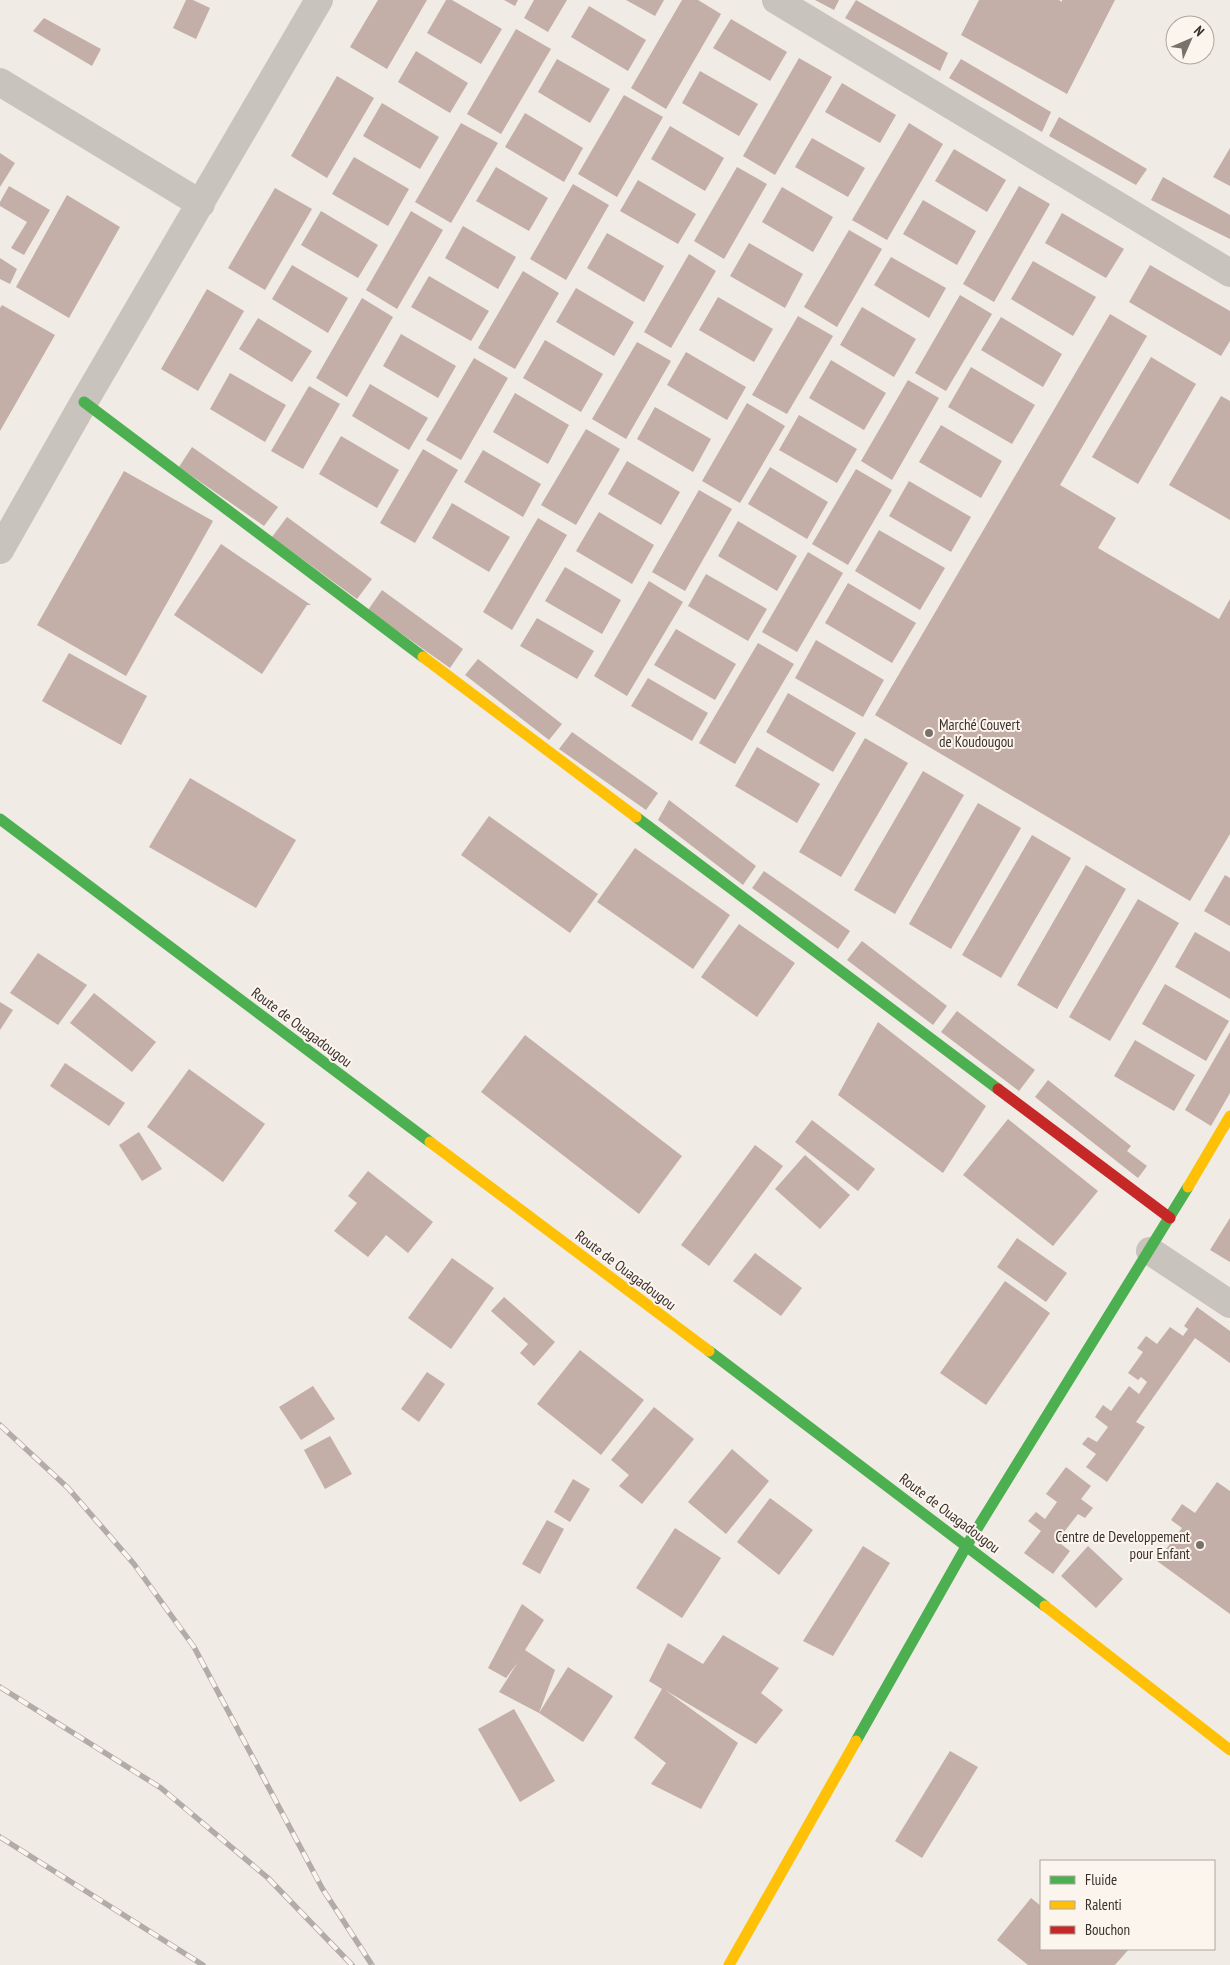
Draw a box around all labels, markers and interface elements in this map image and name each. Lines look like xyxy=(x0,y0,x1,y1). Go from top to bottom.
north arrow xyxy=(1165,15,1215,65)
text: N xyxy=(1190,22,1208,40)
place label: Marché Couvert de Koudougou xyxy=(939,715,1020,751)
marker: Marché Couvert de Koudougou xyxy=(923,727,935,739)
street label: Route de Ouagadougou xyxy=(248,983,356,1071)
street label: Route de Ouagadougou xyxy=(572,1226,680,1314)
street label: Route de Ouagadougou xyxy=(896,1469,1004,1557)
place label: Centre de Developpement pour Enfant xyxy=(1056,1527,1190,1563)
marker: Centre de Developpement pour Enfant xyxy=(1194,1539,1206,1551)
legend xyxy=(1040,1860,1215,1950)
text: Fluide xyxy=(1085,1870,1117,1889)
text: Ralenti xyxy=(1085,1895,1122,1914)
text: Bouchon xyxy=(1085,1920,1130,1939)

